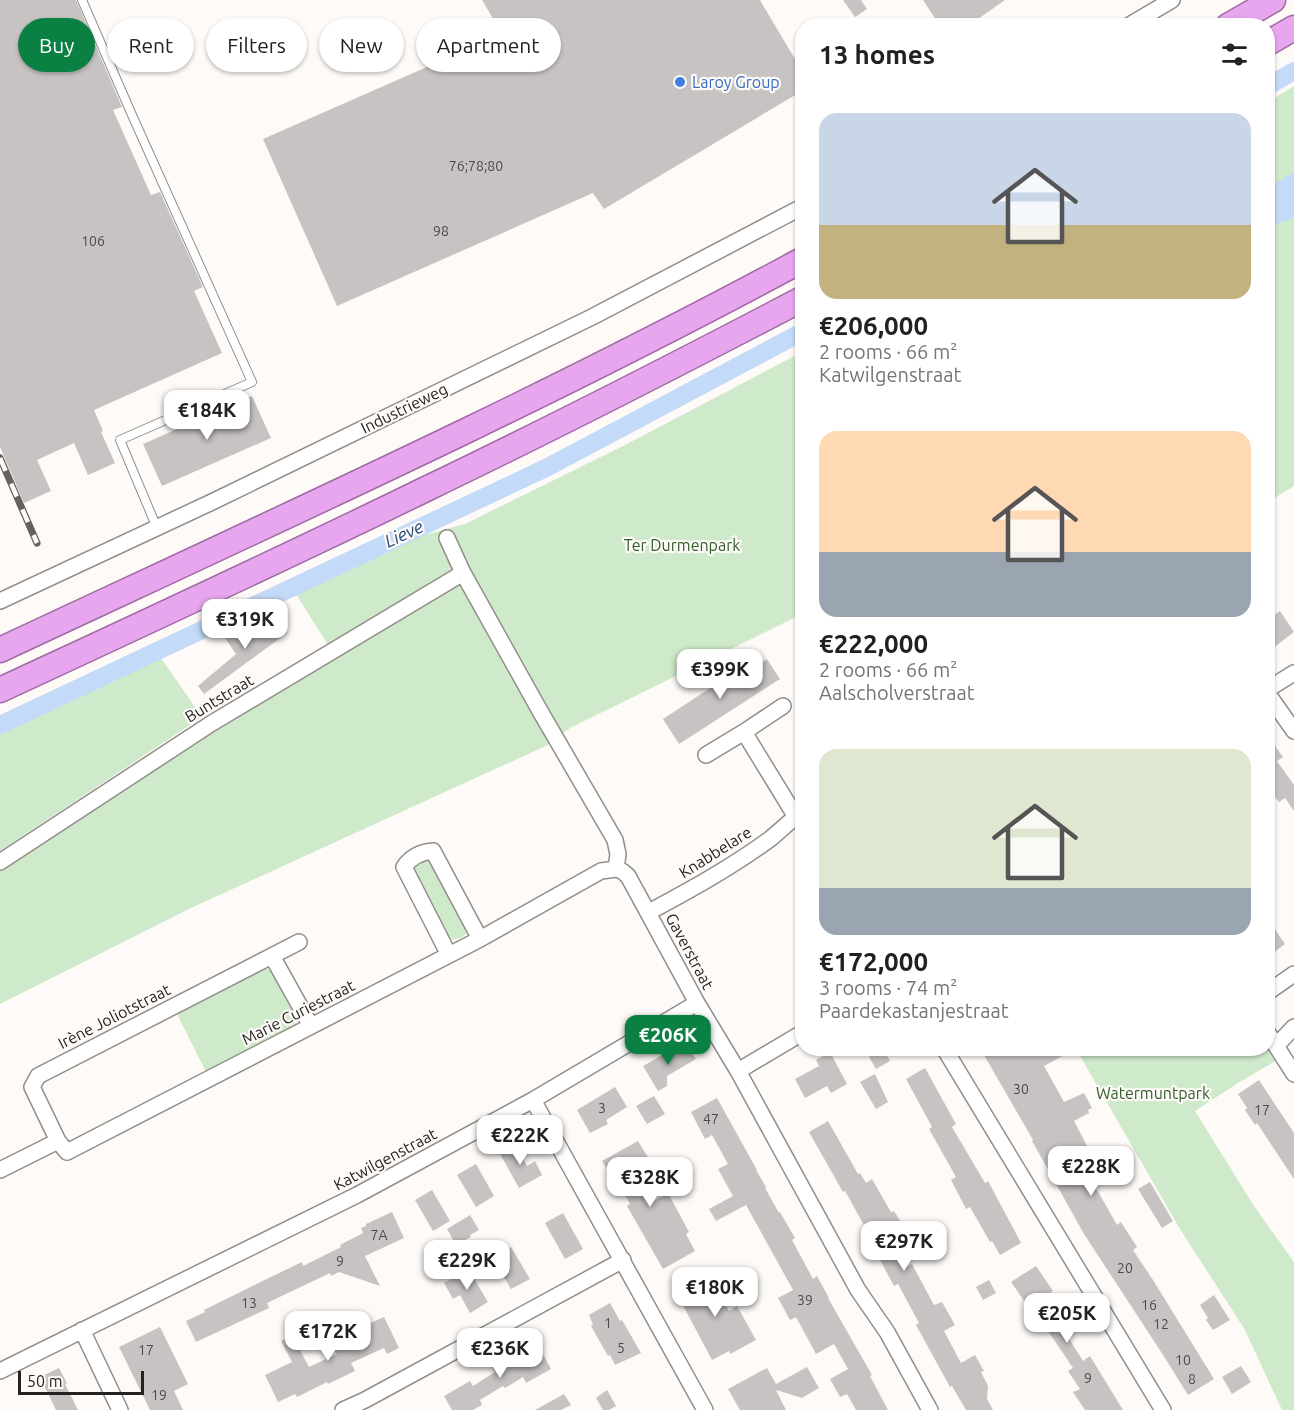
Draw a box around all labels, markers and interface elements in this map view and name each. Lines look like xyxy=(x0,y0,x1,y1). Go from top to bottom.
chip: Buy xyxy=(18,18,95,72)
chip: Rent xyxy=(107,18,194,72)
chip: Filters xyxy=(206,18,307,72)
chip: New xyxy=(319,18,404,72)
chip: Apartment xyxy=(416,18,561,72)
icon: filters xyxy=(1218,38,1251,71)
text: 13 homes xyxy=(819,40,935,69)
place label: Laroy Group xyxy=(692,73,780,91)
marker: Laroy Group xyxy=(673,75,687,89)
icon: home xyxy=(981,152,1089,260)
house number: 76;78;80 xyxy=(449,158,503,174)
house number: 98 xyxy=(433,223,449,239)
house number: 106 xyxy=(81,233,105,249)
text: €206,000 xyxy=(819,311,928,340)
text: 2 rooms · 66 m² xyxy=(819,340,957,363)
text: Katwilgenstraat xyxy=(819,363,961,386)
street label: Industrieweg xyxy=(358,379,450,437)
pin: €184K xyxy=(165,390,249,441)
text: €184K xyxy=(178,398,236,421)
icon: home xyxy=(981,470,1089,578)
water label: Lieve xyxy=(381,516,426,551)
park label: Ter Durmenpark xyxy=(624,536,740,554)
pin: €319K xyxy=(203,599,287,650)
text: €319K xyxy=(216,607,274,630)
text: €222,000 xyxy=(819,629,928,658)
pin: €399K xyxy=(678,649,762,700)
text: €399K xyxy=(691,657,749,680)
text: 2 rooms · 66 m² xyxy=(819,658,957,681)
street label: Buntstraat xyxy=(181,670,257,725)
text: Aalscholverstraat xyxy=(819,681,975,704)
icon: home xyxy=(981,788,1089,896)
street label: Knabbelare xyxy=(675,823,755,881)
street label: Gaverstraat xyxy=(662,910,718,993)
text: €172,000 xyxy=(819,947,928,976)
street label: Marie Curiestraat xyxy=(239,975,358,1048)
text: 3 rooms · 74 m² xyxy=(819,976,957,999)
street label: Irène Joliotstraat xyxy=(55,980,174,1052)
text: Paardekastanjestraat xyxy=(819,999,1009,1022)
pin: €206K xyxy=(626,1015,710,1066)
text: €206K xyxy=(639,1023,697,1046)
house number: 30 xyxy=(1013,1081,1029,1097)
park label: Watermuntpark xyxy=(1096,1084,1210,1102)
house number: 3 xyxy=(598,1100,606,1116)
house number: 17 xyxy=(1254,1102,1270,1118)
house number: 47 xyxy=(703,1111,719,1127)
pin: €222K xyxy=(478,1115,562,1166)
text: €222K xyxy=(491,1123,549,1146)
street label: Katwilgenstraat xyxy=(330,1124,440,1194)
pin: €228K xyxy=(1049,1146,1133,1197)
text: €228K xyxy=(1062,1154,1120,1177)
pin: €328K xyxy=(608,1157,692,1208)
text: €328K xyxy=(621,1165,679,1188)
pin: €297K xyxy=(862,1221,946,1272)
house number: 7A xyxy=(371,1227,388,1243)
text: €297K xyxy=(875,1229,933,1252)
pin: €229K xyxy=(425,1240,509,1291)
text: €229K xyxy=(438,1248,496,1271)
house number: 9 xyxy=(336,1253,344,1269)
house number: 20 xyxy=(1117,1260,1133,1276)
pin: €180K xyxy=(673,1267,757,1318)
text: €180K xyxy=(686,1275,744,1298)
house number: 39 xyxy=(797,1292,813,1308)
pin: €205K xyxy=(1025,1293,1109,1344)
house number: 13 xyxy=(241,1295,257,1311)
house number: 16 xyxy=(1141,1297,1157,1313)
text: €205K xyxy=(1038,1301,1096,1324)
pin: €172K xyxy=(286,1311,370,1362)
house number: 1 xyxy=(604,1315,612,1331)
house number: 12 xyxy=(1153,1316,1169,1332)
text: €172K xyxy=(299,1319,357,1342)
pin: €236K xyxy=(458,1328,542,1379)
text: €236K xyxy=(471,1336,529,1359)
house number: 5 xyxy=(617,1340,625,1356)
house number: 17 xyxy=(138,1342,154,1358)
house number: 10 xyxy=(1175,1352,1191,1368)
scale bar xyxy=(18,1368,144,1396)
house number: 9 xyxy=(1084,1370,1092,1386)
house number: 8 xyxy=(1188,1371,1196,1387)
text: 50 m xyxy=(27,1372,63,1390)
house number: 19 xyxy=(151,1387,167,1403)

